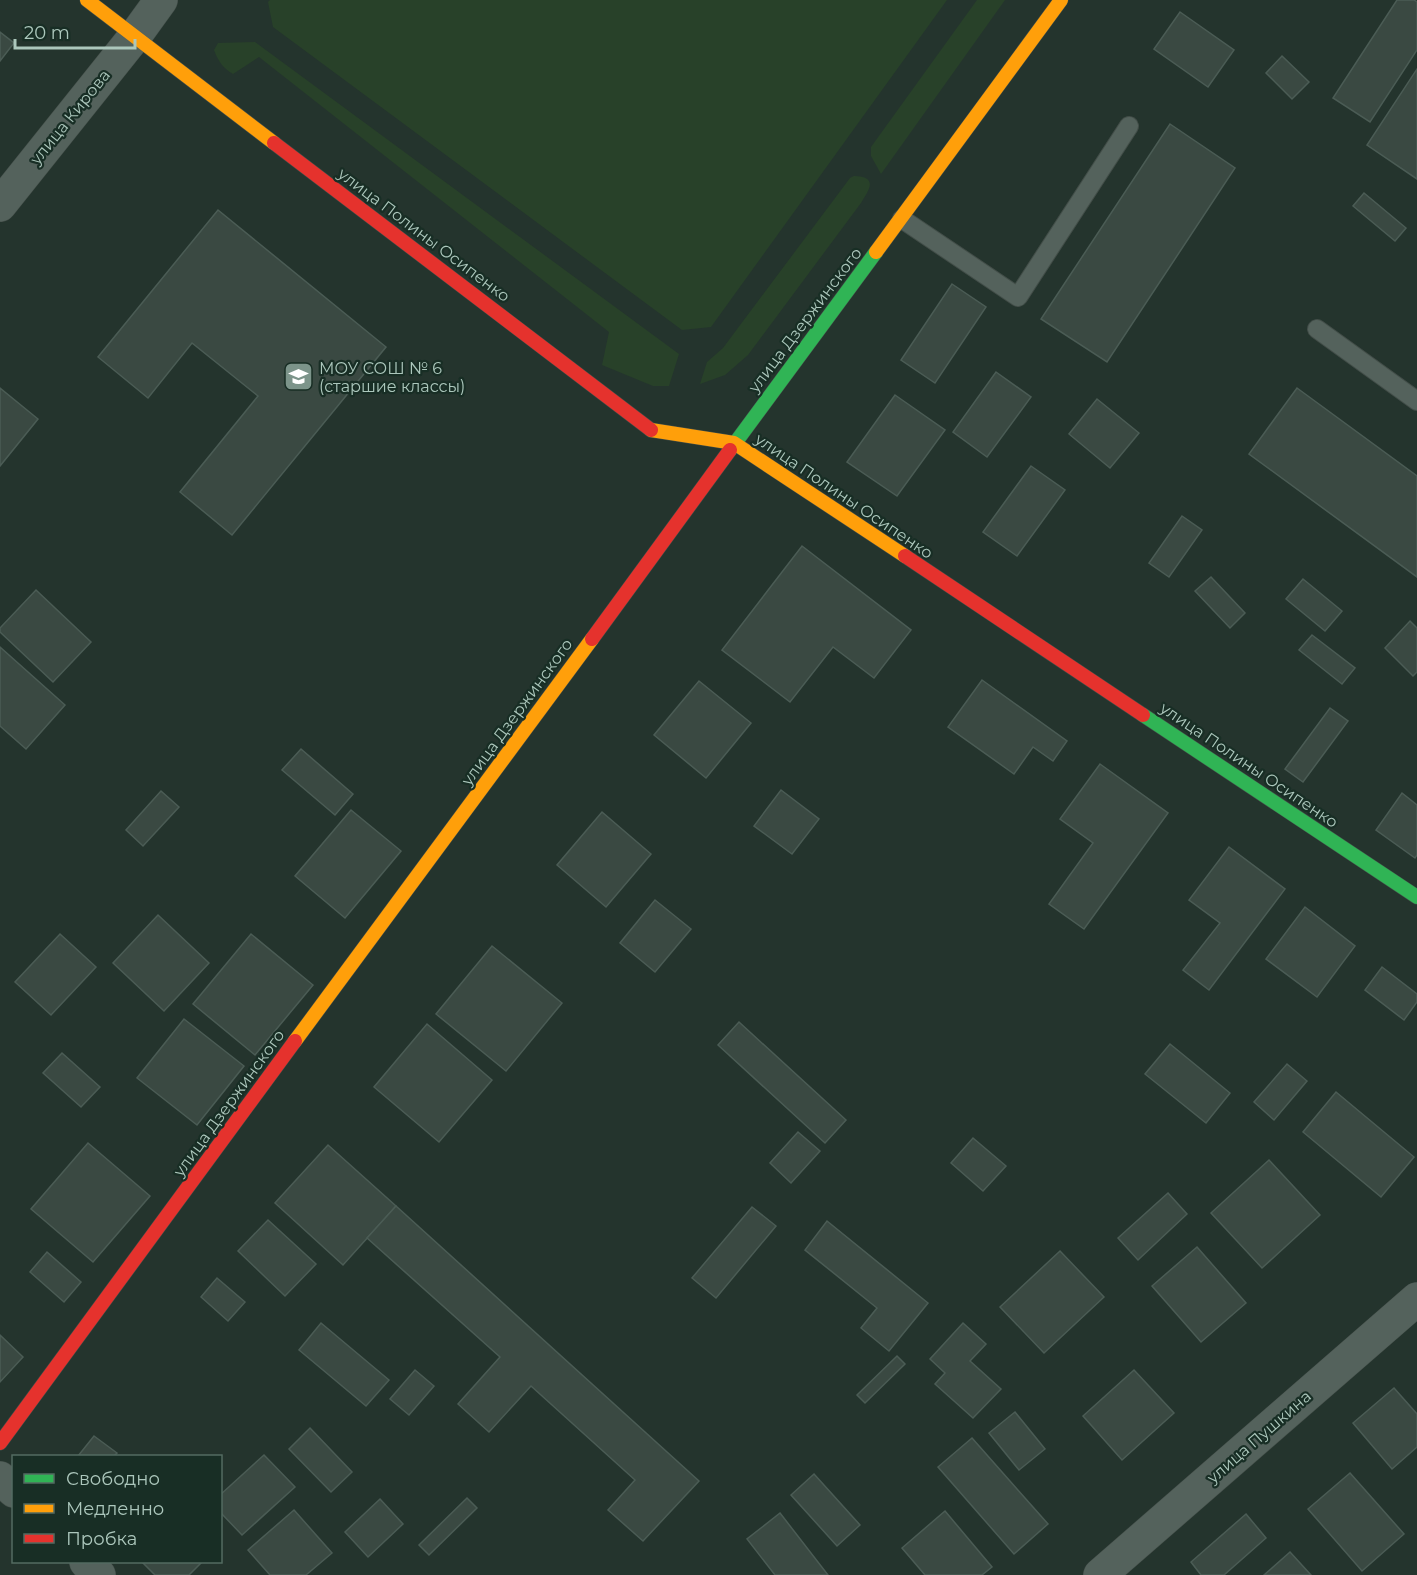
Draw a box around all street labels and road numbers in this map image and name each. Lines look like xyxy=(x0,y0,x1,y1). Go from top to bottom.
street label: улица Кирова xyxy=(25,66,114,169)
street label: улица Полины Осипенко xyxy=(333,163,514,306)
street label: улица Дзержинского xyxy=(744,244,866,397)
street label: улица Полины Осипенко xyxy=(751,429,937,563)
street label: улица Дзержинского xyxy=(457,635,577,790)
street label: улица Полины Осипенко xyxy=(1156,698,1342,832)
street label: улица Дзержинского xyxy=(169,1026,289,1181)
street label: улица Пушкина xyxy=(1202,1387,1315,1488)

